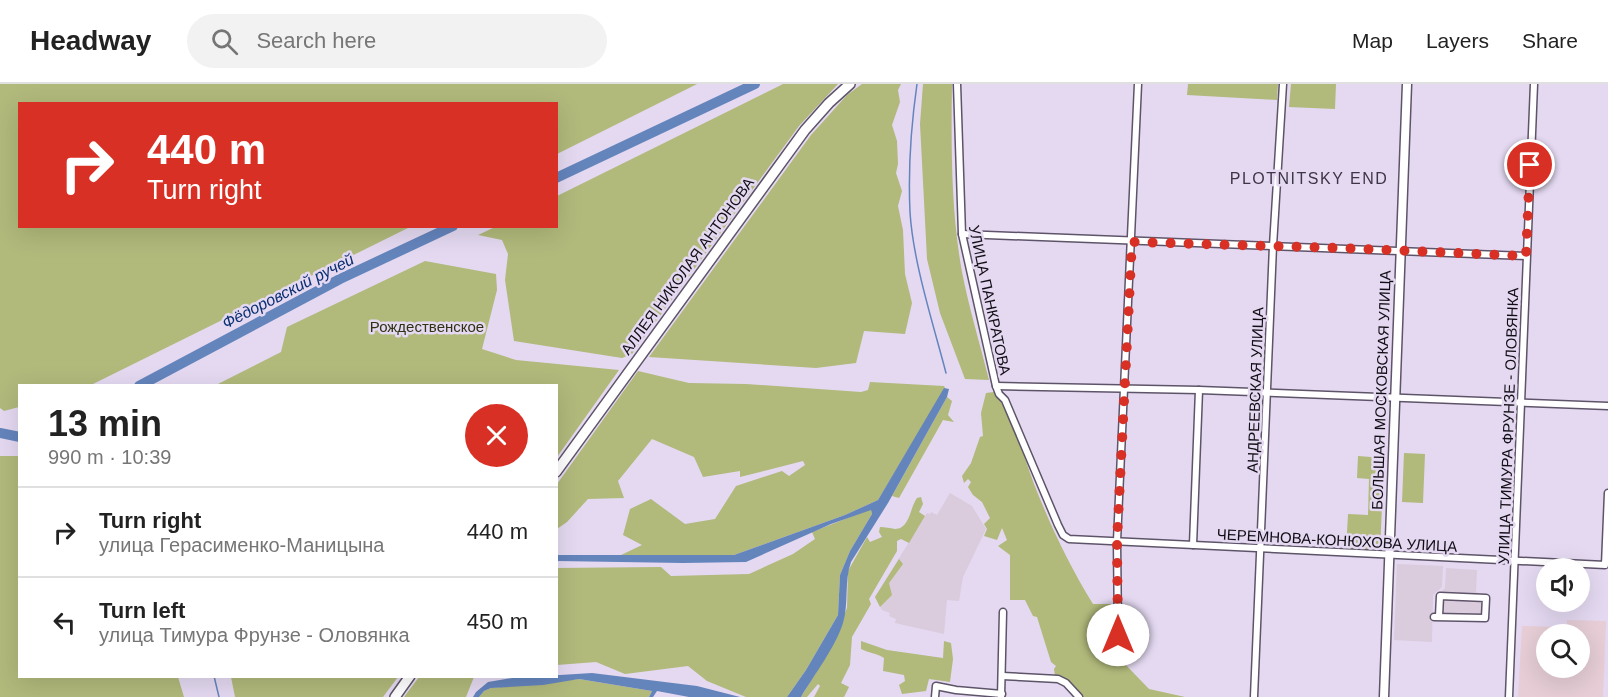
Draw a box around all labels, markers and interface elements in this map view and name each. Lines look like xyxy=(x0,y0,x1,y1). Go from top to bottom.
search box xyxy=(187,14,607,68)
text: Headway xyxy=(30,25,151,56)
icon: search xyxy=(208,25,241,58)
text: Search here xyxy=(256,28,376,53)
text: Map xyxy=(1352,29,1393,52)
text: Layers xyxy=(1426,29,1489,52)
text: Share xyxy=(1522,29,1578,52)
icon: right xyxy=(48,126,126,204)
text: 440 m xyxy=(147,126,266,173)
pin xyxy=(1504,139,1555,190)
icon: arrive xyxy=(1513,148,1546,181)
district label: PLOTNITSKY END xyxy=(1230,170,1388,187)
street label: АЛЛЕЯ НИКОЛАЯ АНТОНОВА xyxy=(617,174,757,358)
text: Turn right xyxy=(147,175,262,205)
street label: УЛИЦА ПАНКРАТОВА xyxy=(966,224,1014,376)
water label: Фёдоровский ручей xyxy=(219,250,357,332)
street label: БОЛЬШАЯ МОСКОВСКАЯ УЛИЦА xyxy=(1368,270,1394,510)
street label: УЛИЦА ТИМУРА ФРУНЗЕ - ОЛОВЯНКА xyxy=(1495,287,1521,565)
street label: АНДРЕЕВСКАЯ УЛИЦА xyxy=(1244,307,1266,473)
park label: Рождественское xyxy=(370,318,484,335)
text: 13 min xyxy=(48,403,162,444)
button: close xyxy=(465,404,528,467)
text: 990 m · 10:39 xyxy=(48,446,171,468)
text: Turn right xyxy=(99,508,201,533)
icon: right xyxy=(48,516,81,549)
text: 440 m xyxy=(467,519,528,544)
street label: ЧЕРЕМНОВА-КОНЮХОВА УЛИЦА xyxy=(1216,525,1458,555)
text: улица Герасименко-Маницына xyxy=(99,534,384,556)
map controls xyxy=(1536,558,1590,678)
button: sound xyxy=(1536,558,1590,612)
text: Turn left xyxy=(99,598,185,623)
position arrow xyxy=(1086,603,1150,667)
icon: left xyxy=(48,606,81,639)
text: 450 m xyxy=(467,609,528,634)
text: улица Тимура Фрунзе - Оловянка xyxy=(99,624,410,646)
button: search xyxy=(1536,624,1590,678)

